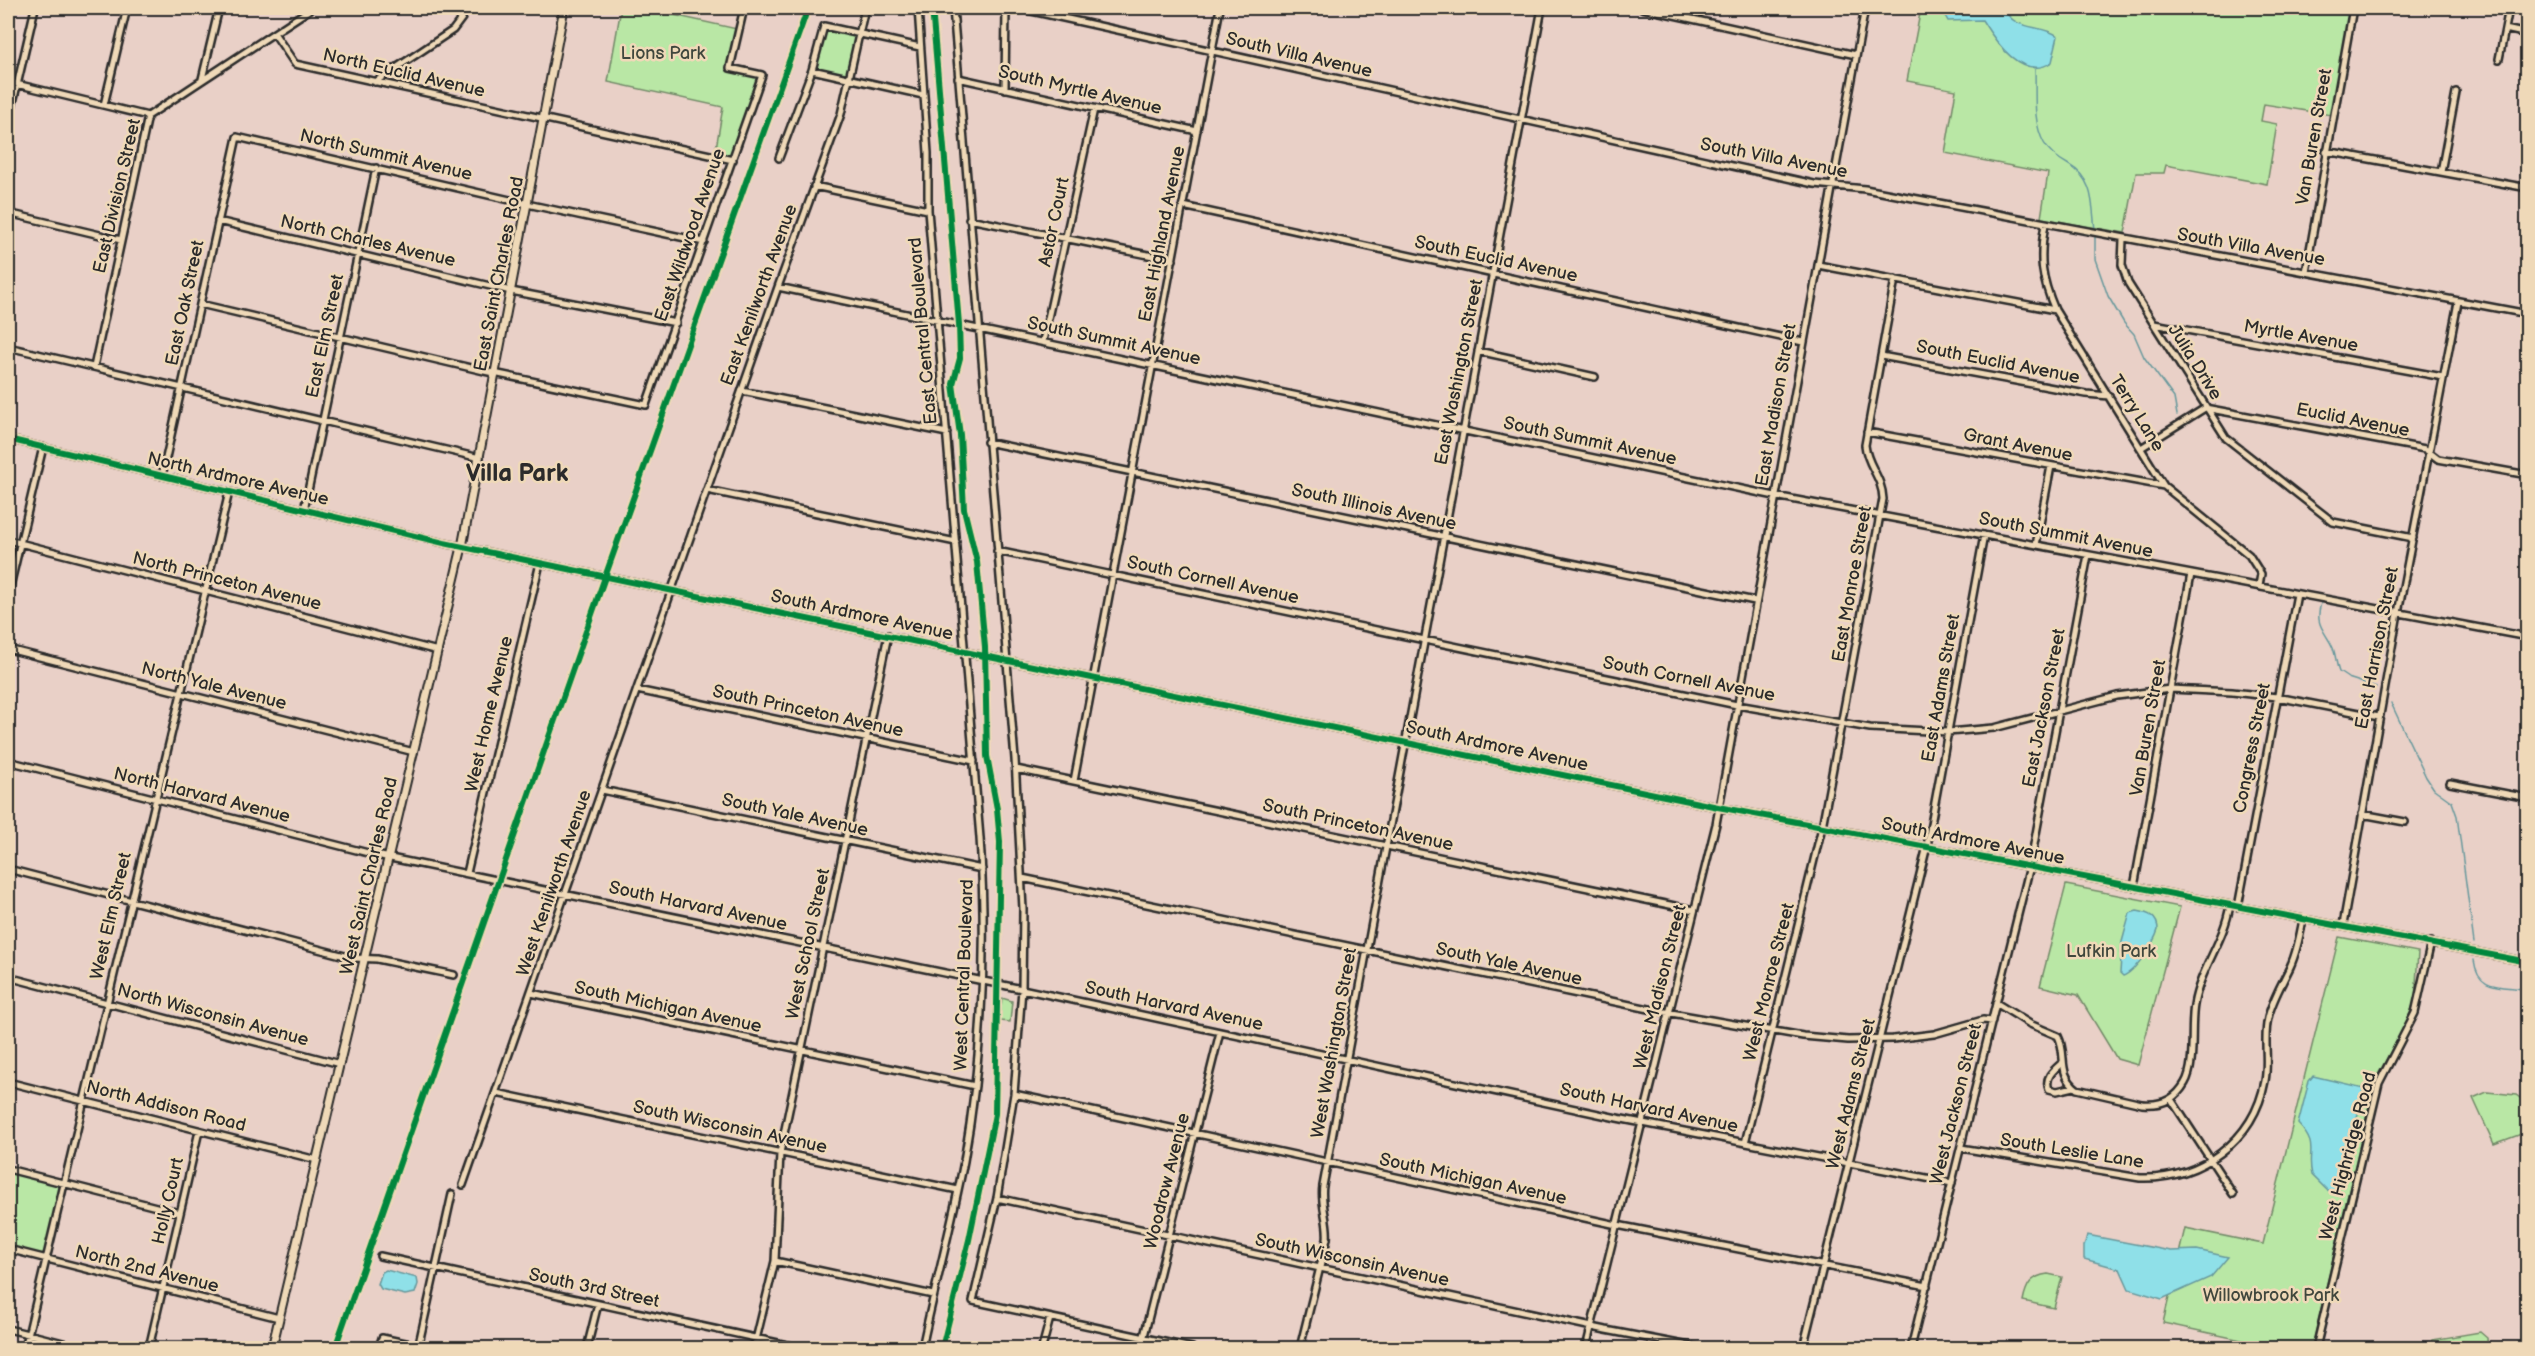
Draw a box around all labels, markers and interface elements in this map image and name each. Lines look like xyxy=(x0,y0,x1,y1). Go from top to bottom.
street label: South Villa Avenue xyxy=(1224,28,1374,82)
park label: Lions Park xyxy=(621,43,706,64)
street label: North Euclid Avenue xyxy=(321,44,487,102)
street label: South Myrtle Avenue xyxy=(996,61,1164,119)
street label: Van Buren Street xyxy=(2292,67,2336,207)
street label: East Division Street xyxy=(89,116,145,275)
street label: North Summit Avenue xyxy=(298,125,474,185)
street label: South Villa Avenue xyxy=(1699,133,1850,183)
street label: East Highland Avenue xyxy=(1135,144,1189,324)
street label: East Wildwood Avenue xyxy=(650,145,730,324)
street label: East Saint Charles Road xyxy=(470,175,528,373)
street label: Astor Court xyxy=(1034,175,1074,269)
street label: East Kenilworth Avenue xyxy=(716,201,802,389)
street label: North Charles Avenue xyxy=(278,211,458,271)
street label: South Villa Avenue xyxy=(2176,224,2327,270)
street label: South Euclid Avenue xyxy=(1413,231,1580,287)
street label: East Central Boulevard xyxy=(904,237,942,425)
street label: East Oak Street xyxy=(161,238,209,368)
street label: East Elm Street xyxy=(302,272,348,400)
street label: East Washington Street xyxy=(1431,277,1487,467)
street label: South Summit Avenue xyxy=(1025,312,1203,370)
street label: Myrtle Avenue xyxy=(2242,316,2360,356)
street label: Julia Drive xyxy=(2164,320,2227,404)
street label: East Madison Street xyxy=(1751,322,1801,488)
street label: South Euclid Avenue xyxy=(1914,336,2082,388)
street label: Terry Lane xyxy=(2105,371,2169,455)
street label: Euclid Avenue xyxy=(2295,399,2412,441)
street label: South Summit Avenue xyxy=(1501,412,1679,470)
street label: Grant Avenue xyxy=(1962,424,2075,466)
street label: North Ardmore Avenue xyxy=(145,448,331,510)
district label: Villa Park xyxy=(466,459,569,488)
street label: South Illinois Avenue xyxy=(1290,479,1459,535)
street label: East Monroe Street xyxy=(1828,504,1876,664)
street label: South Summit Avenue xyxy=(1977,508,2155,562)
street label: North Princeton Avenue xyxy=(130,547,324,615)
street label: South Cornell Avenue xyxy=(1125,552,1301,609)
street label: East Harrison Street xyxy=(2351,564,2403,731)
street label: South Ardmore Avenue xyxy=(769,585,955,645)
street label: East Adams Street xyxy=(1918,612,1964,764)
street label: East Jackson Street xyxy=(2018,626,2070,789)
street label: West Home Avenue xyxy=(461,634,517,794)
street label: South Cornell Avenue xyxy=(1601,652,1777,706)
street label: North Yale Avenue xyxy=(139,658,289,714)
street label: Van Buren Street xyxy=(2126,658,2170,798)
street label: South Princeton Avenue xyxy=(711,681,906,742)
street label: Congress Street xyxy=(2229,681,2275,815)
street label: South Ardmore Avenue xyxy=(1404,716,1590,776)
street label: North Harvard Avenue xyxy=(112,763,293,827)
street label: West Saint Charles Road xyxy=(336,775,402,977)
street label: West Kenilworth Avenue xyxy=(512,787,596,979)
street label: South Yale Avenue xyxy=(720,789,870,841)
street label: South Princeton Avenue xyxy=(1261,795,1456,856)
street label: South Ardmore Avenue xyxy=(1880,813,2067,869)
street label: West Elm Street xyxy=(86,850,136,982)
street label: West School Street xyxy=(782,866,834,1021)
street label: South Harvard Avenue xyxy=(607,877,789,935)
street label: West Central Boulevard xyxy=(950,879,978,1071)
street label: West Monroe Street xyxy=(1739,900,1799,1063)
street label: West Madison Street xyxy=(1629,902,1691,1071)
street label: South Yale Avenue xyxy=(1434,938,1584,990)
park label: Lufkin Park xyxy=(2066,941,2156,962)
street label: West Washington Street xyxy=(1307,946,1361,1140)
street label: South Michigan Avenue xyxy=(572,977,764,1037)
street label: South Harvard Avenue xyxy=(1083,977,1265,1035)
street label: North Wisconsin Avenue xyxy=(115,979,311,1051)
street label: West Adams Street xyxy=(1822,1016,1880,1171)
street label: West Jackson Street xyxy=(1926,1021,1986,1187)
street label: West Highridge Road xyxy=(2315,1069,2381,1243)
street label: North Addison Road xyxy=(84,1076,248,1136)
street label: South Harvard Avenue xyxy=(1558,1079,1740,1137)
street label: South Wisconsin Avenue xyxy=(631,1096,829,1158)
street label: Woodrow Avenue xyxy=(1140,1110,1194,1251)
street label: South Leslie Lane xyxy=(1999,1129,2146,1173)
street label: South Michigan Avenue xyxy=(1377,1149,1569,1209)
street label: Holly Court xyxy=(148,1155,188,1246)
street label: South Wisconsin Avenue xyxy=(1253,1229,1451,1291)
street label: North 2nd Avenue xyxy=(73,1241,221,1297)
street label: South 3rd Street xyxy=(527,1264,662,1312)
park label: Willowbrook Park xyxy=(2203,1285,2339,1306)

